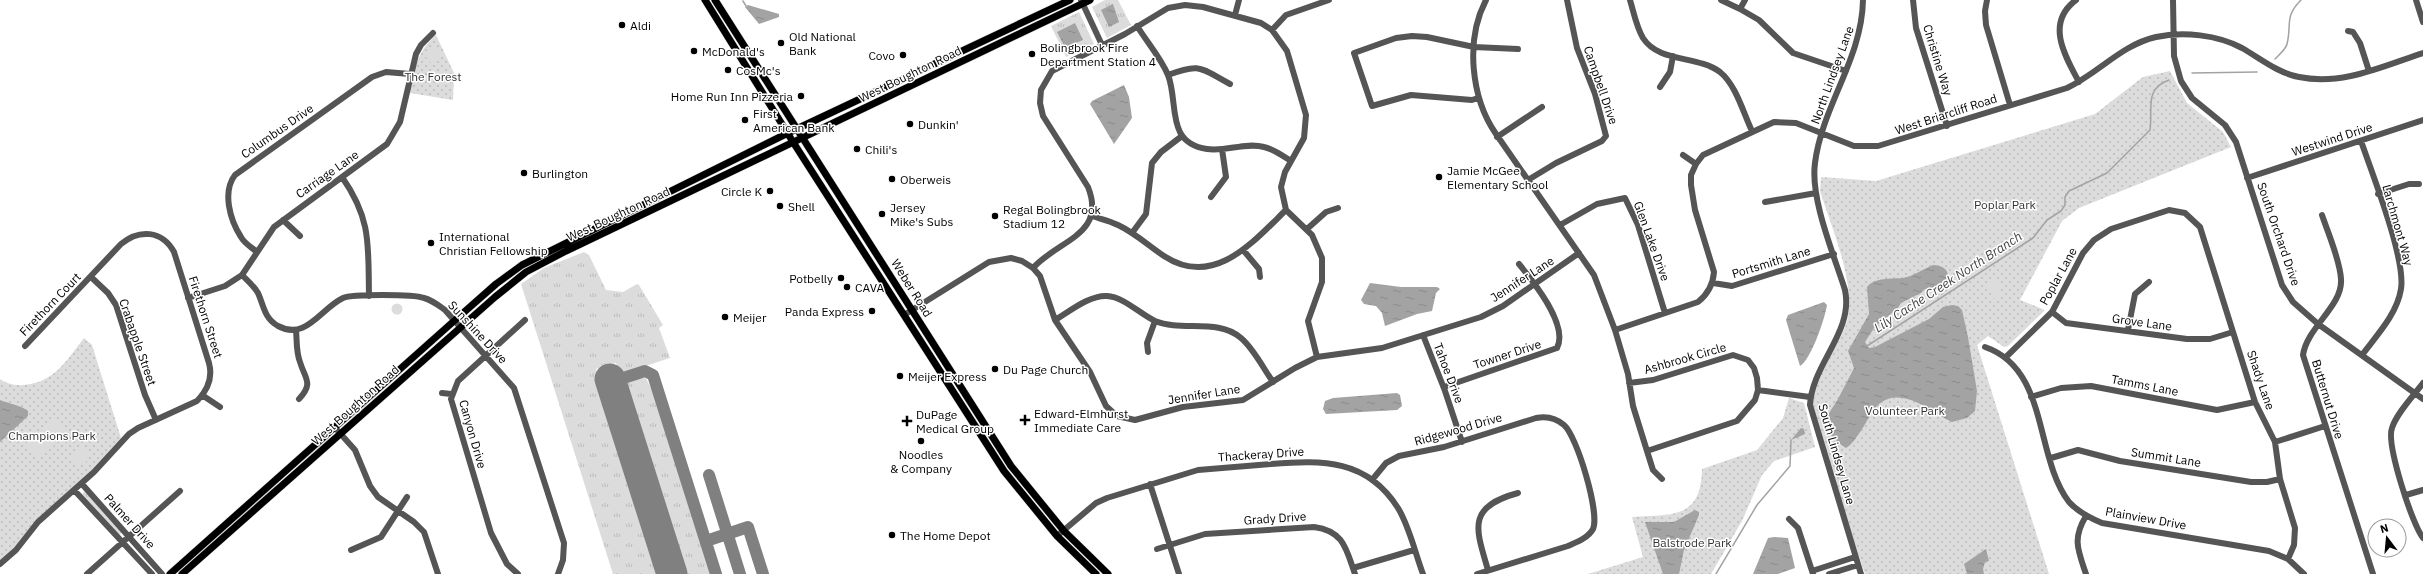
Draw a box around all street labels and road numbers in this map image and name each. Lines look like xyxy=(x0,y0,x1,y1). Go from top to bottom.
street label: Christine Way xyxy=(1920,23,1956,97)
street label: North Lindsey Lane xyxy=(1807,24,1857,126)
street label: West Boughton Road xyxy=(856,43,964,105)
street label: Campbell Drive xyxy=(1581,44,1622,127)
street label: West Briarcliff Road xyxy=(1893,90,1999,138)
street label: Columbus Drive xyxy=(238,100,316,162)
street label: Westwind Drive xyxy=(2290,119,2375,159)
street label: Carriage Lane xyxy=(293,147,362,201)
street label: South Orchard Drive xyxy=(2254,180,2304,288)
street label: West Boughton Road xyxy=(564,183,672,245)
street label: Larchmont Way xyxy=(2379,183,2417,267)
street label: Glen Lake Drive xyxy=(1631,199,1673,283)
street label: Portsmith Lane xyxy=(1730,243,1813,281)
street label: Poplar Lane xyxy=(2036,244,2080,307)
street label: Jennifer Lane xyxy=(1487,253,1557,305)
street label: Weber Road xyxy=(888,256,936,320)
street label: Firethorn Court xyxy=(16,269,84,339)
street label: Firethorn Street xyxy=(186,274,226,360)
street label: Crabapple Street xyxy=(116,296,160,388)
street label: Sunshine Drive xyxy=(445,297,511,367)
street label: Grove Lane xyxy=(2111,310,2173,334)
street label: Towner Drive xyxy=(1471,336,1543,372)
street label: Ashbrook Circle xyxy=(1642,339,1728,377)
street label: Tahoe Drive xyxy=(1431,341,1467,406)
street label: Shady Lane xyxy=(2244,348,2278,412)
street label: Butternut Drive xyxy=(2309,357,2347,441)
street label: West Boughton Road xyxy=(308,362,402,448)
street label: Tamms Lane xyxy=(2110,371,2180,399)
street label: Jennifer Lane xyxy=(1167,381,1242,407)
street label: Canyon Drive xyxy=(456,398,490,470)
street label: South Lindsey Lane xyxy=(1815,402,1859,507)
street label: Ridgewood Drive xyxy=(1412,409,1504,449)
street label: Thackeray Drive xyxy=(1217,443,1305,464)
street label: Summit Lane xyxy=(2130,444,2202,470)
street label: Palmer Drive xyxy=(101,490,159,552)
street label: Plainview Drive xyxy=(2104,503,2188,533)
street label: Grady Drive xyxy=(1243,508,1307,528)

